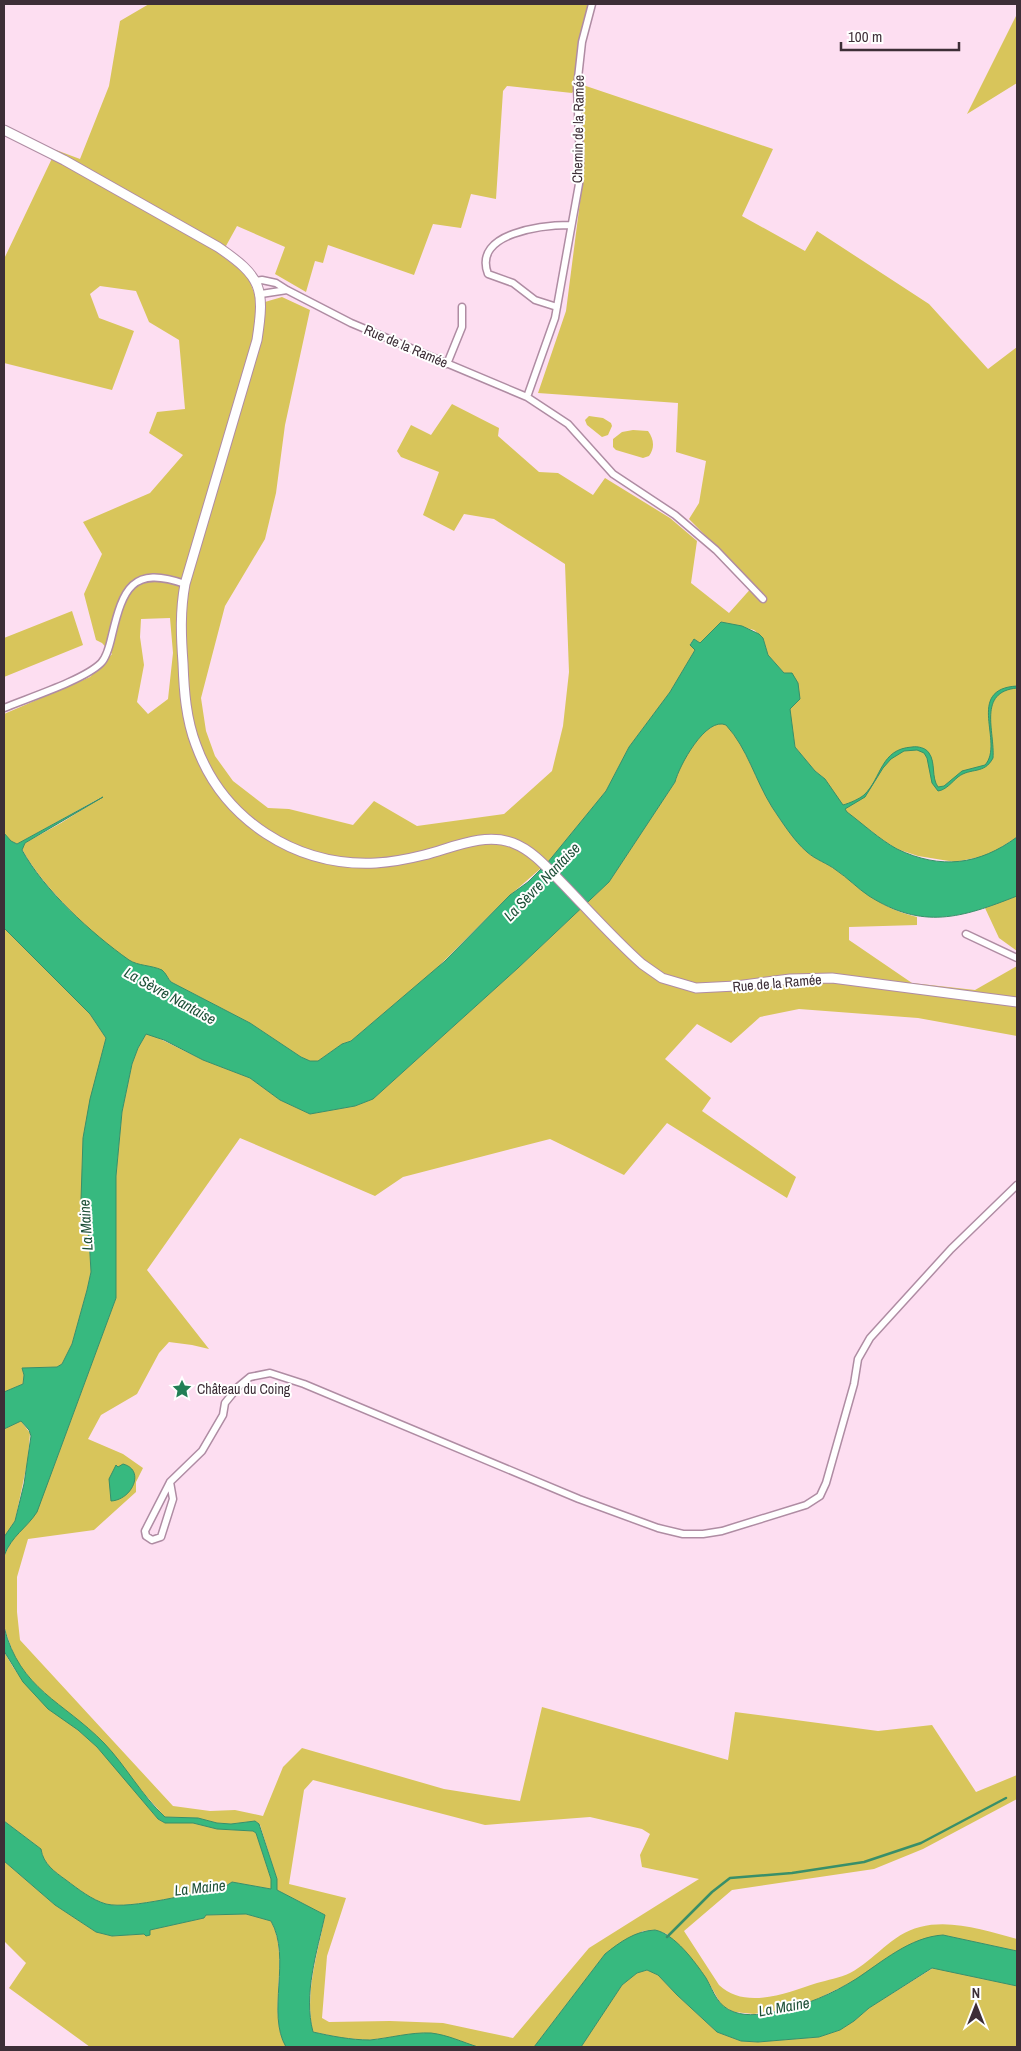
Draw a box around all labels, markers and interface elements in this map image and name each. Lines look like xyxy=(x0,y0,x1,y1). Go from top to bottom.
scale bar xyxy=(841,20,958,52)
text: 100 m xyxy=(848,26,882,47)
street label: Chemin de la Ramée xyxy=(568,75,588,183)
street label: Rue de la Ramée xyxy=(361,320,451,372)
water label: La Sèvre Nantaise xyxy=(499,838,585,926)
water label: La Sèvre Nantaise xyxy=(121,962,220,1030)
street label: Rue de la Ramée xyxy=(732,970,822,996)
water label: La Maine xyxy=(73,1199,98,1251)
place icon: Château du Coing xyxy=(171,1378,193,1400)
place label: Château du Coing xyxy=(197,1380,291,1398)
water label: La Maine xyxy=(173,1874,227,1901)
north arrow xyxy=(951,1981,1001,2031)
text: N xyxy=(972,1984,980,2002)
water label: La Maine xyxy=(757,1992,811,2021)

